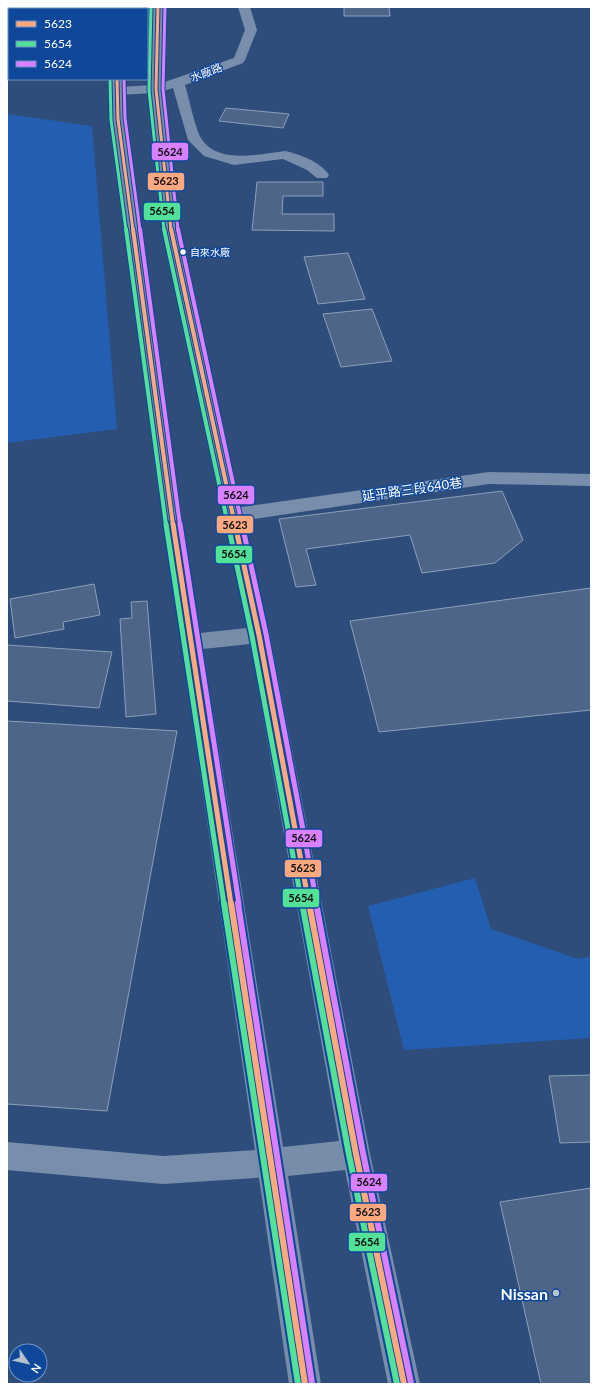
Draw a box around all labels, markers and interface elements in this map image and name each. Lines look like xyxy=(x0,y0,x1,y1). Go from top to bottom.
legend xyxy=(8,8,148,80)
text: 5623 xyxy=(44,16,72,31)
text: 5654 xyxy=(44,36,72,51)
text: 5624 xyxy=(44,56,72,71)
street label: 水廠路 xyxy=(188,60,224,84)
line badge: 5624 xyxy=(151,142,189,161)
text: 5624 xyxy=(157,145,183,158)
line badge: 5623 xyxy=(147,172,185,191)
text: 5623 xyxy=(153,174,179,187)
line badge: 5654 xyxy=(143,202,181,221)
text: 5654 xyxy=(149,204,175,217)
place label: 自來水廠 xyxy=(190,246,230,258)
marker: 自來水廠 xyxy=(178,247,188,257)
street label: 延平路三段640巷 xyxy=(361,474,463,504)
line badge: 5624 xyxy=(217,485,255,505)
text: 5624 xyxy=(223,488,249,501)
line badge: 5623 xyxy=(216,515,254,534)
text: 5623 xyxy=(222,518,248,531)
line badge: 5654 xyxy=(215,545,253,564)
text: 5654 xyxy=(221,547,247,560)
line badge: 5624 xyxy=(285,829,323,848)
text: 5624 xyxy=(291,831,317,844)
line badge: 5623 xyxy=(284,859,322,878)
text: 5623 xyxy=(290,861,316,874)
line badge: 5654 xyxy=(282,888,320,908)
text: 5654 xyxy=(288,891,314,904)
line badge: 5624 xyxy=(350,1173,388,1192)
text: 5624 xyxy=(356,1175,382,1188)
line badge: 5623 xyxy=(349,1203,387,1222)
text: 5623 xyxy=(355,1205,381,1218)
line badge: 5654 xyxy=(348,1232,386,1252)
text: 5654 xyxy=(354,1235,380,1248)
place label: Nissan xyxy=(501,1284,548,1303)
marker: Nissan xyxy=(551,1288,561,1298)
north arrow xyxy=(8,1343,48,1383)
text: N xyxy=(29,1362,44,1376)

